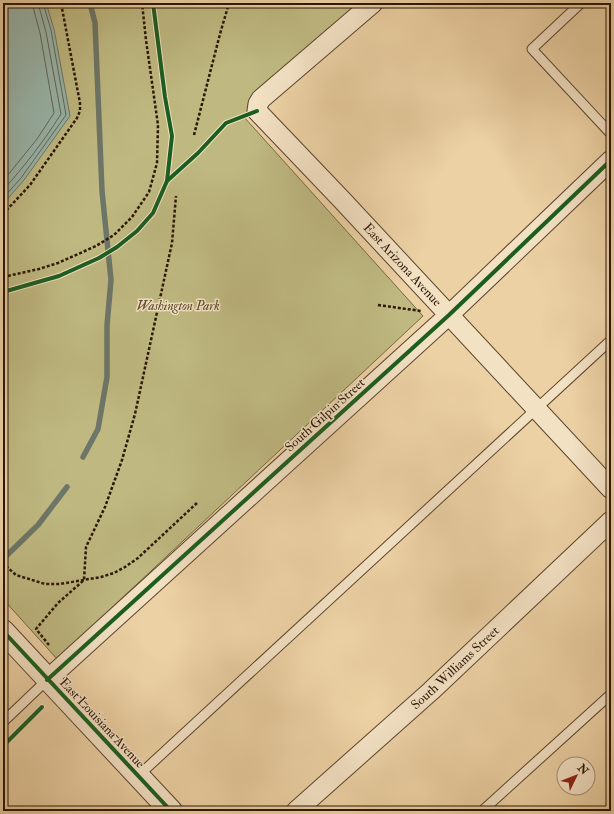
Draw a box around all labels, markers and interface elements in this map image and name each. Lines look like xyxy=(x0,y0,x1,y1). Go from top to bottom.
street label: East Arizona Avenue xyxy=(360,220,445,310)
park label: Washington Park xyxy=(136,298,220,314)
street label: South Gilpin Street xyxy=(282,375,369,456)
street label: South Williams Street xyxy=(408,623,503,713)
street label: East Louisiana Avenue xyxy=(56,674,148,772)
north arrow xyxy=(556,756,596,796)
text: N xyxy=(574,761,592,778)

